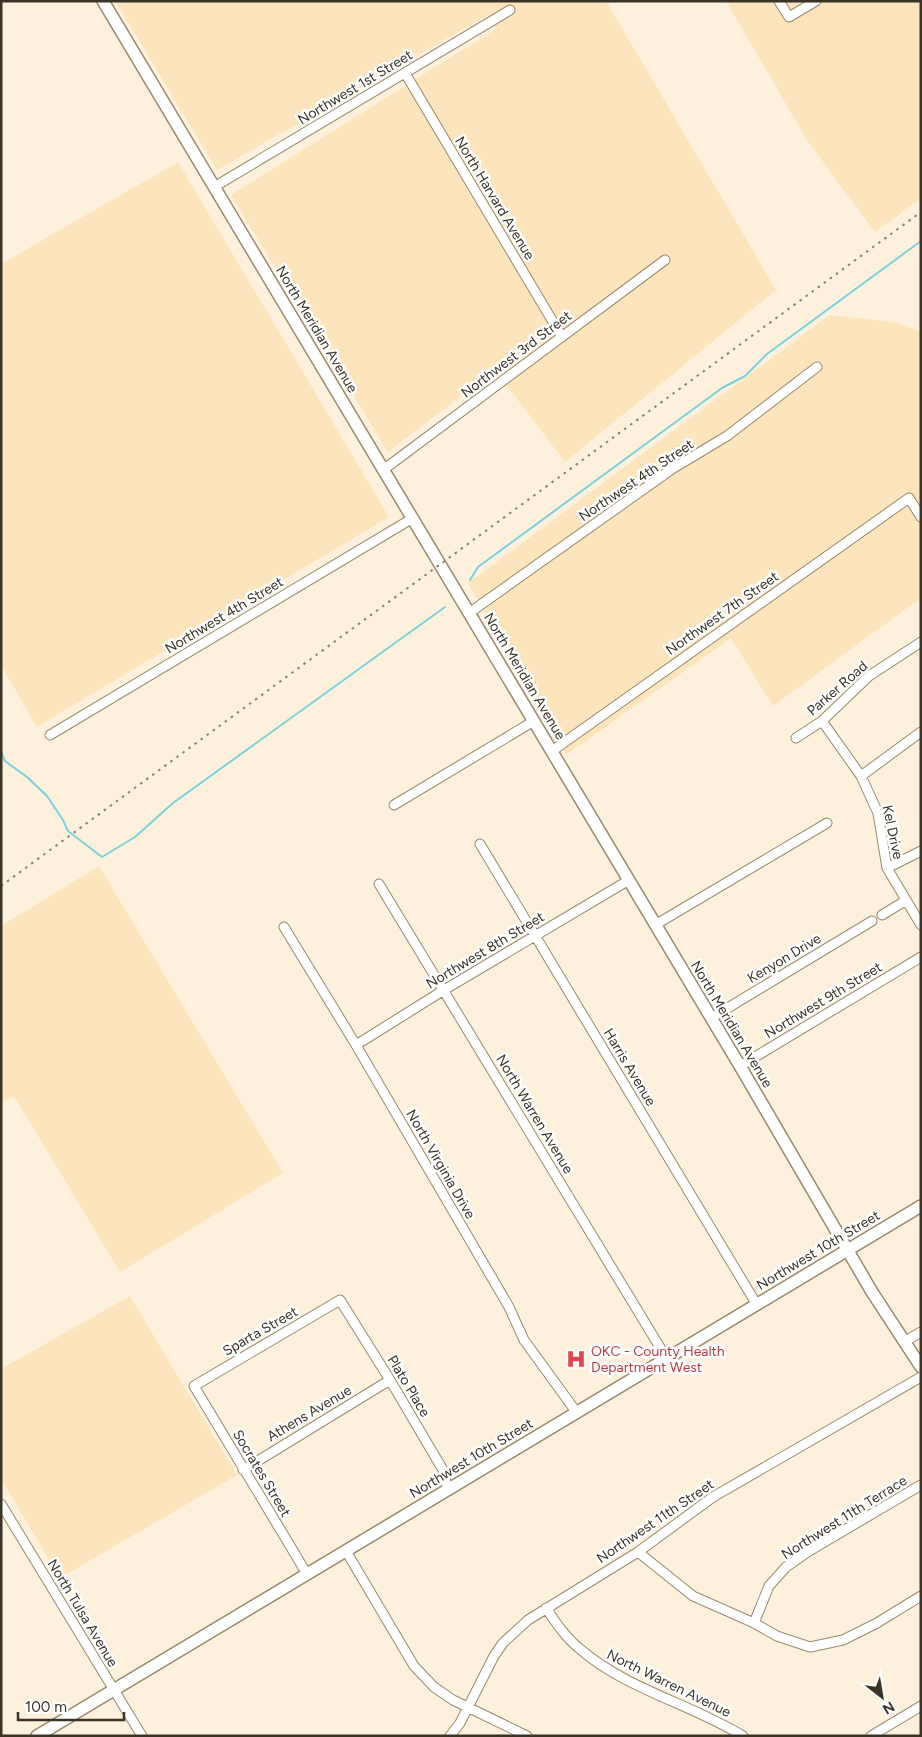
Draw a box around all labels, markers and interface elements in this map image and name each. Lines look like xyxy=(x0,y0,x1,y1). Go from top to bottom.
street label: Northwest 1st Street xyxy=(295,46,416,128)
street label: North Harvard Avenue xyxy=(451,134,538,263)
street label: North Meridian Avenue xyxy=(272,263,361,396)
street label: Northwest 3rd Street xyxy=(458,307,575,401)
street label: Northwest 4th Street xyxy=(576,436,697,525)
street label: Northwest 7th Street xyxy=(663,568,782,659)
street label: Northwest 4th Street xyxy=(162,573,286,657)
street label: North Meridian Avenue xyxy=(480,610,569,743)
street label: Parker Road xyxy=(804,658,871,719)
street label: Kel Drive xyxy=(878,803,907,861)
street label: Northwest 8th Street xyxy=(423,908,547,992)
street label: Kenyon Drive xyxy=(744,930,824,987)
street label: North Meridian Avenue xyxy=(687,958,776,1091)
street label: Northwest 9th Street xyxy=(761,959,885,1042)
street label: Harris Avenue xyxy=(600,1025,660,1110)
street label: North Warren Avenue xyxy=(492,1052,577,1177)
street label: North Virginia Drive xyxy=(402,1107,479,1222)
street label: Northwest 10th Street xyxy=(753,1207,883,1294)
street label: Sparta Street xyxy=(220,1303,301,1360)
place label: OKC - County Health Department West xyxy=(591,1343,725,1376)
hospital icon: OKC - County Health Department West xyxy=(565,1348,587,1370)
street label: Plato Place xyxy=(384,1352,434,1420)
street label: Athens Avenue xyxy=(264,1381,355,1445)
street label: Northwest 10th Street xyxy=(406,1415,536,1502)
street label: Socrates Street xyxy=(229,1427,294,1520)
street label: Northwest 11th Terrace xyxy=(778,1472,911,1563)
street label: Northwest 11th Street xyxy=(593,1476,717,1567)
street label: North Tulsa Avenue xyxy=(44,1556,122,1671)
street label: North Warren Avenue xyxy=(604,1646,734,1721)
north arrow xyxy=(857,1672,907,1722)
scale bar xyxy=(18,1690,124,1722)
text: 100 m xyxy=(25,1698,67,1716)
text: N xyxy=(879,1698,897,1718)

